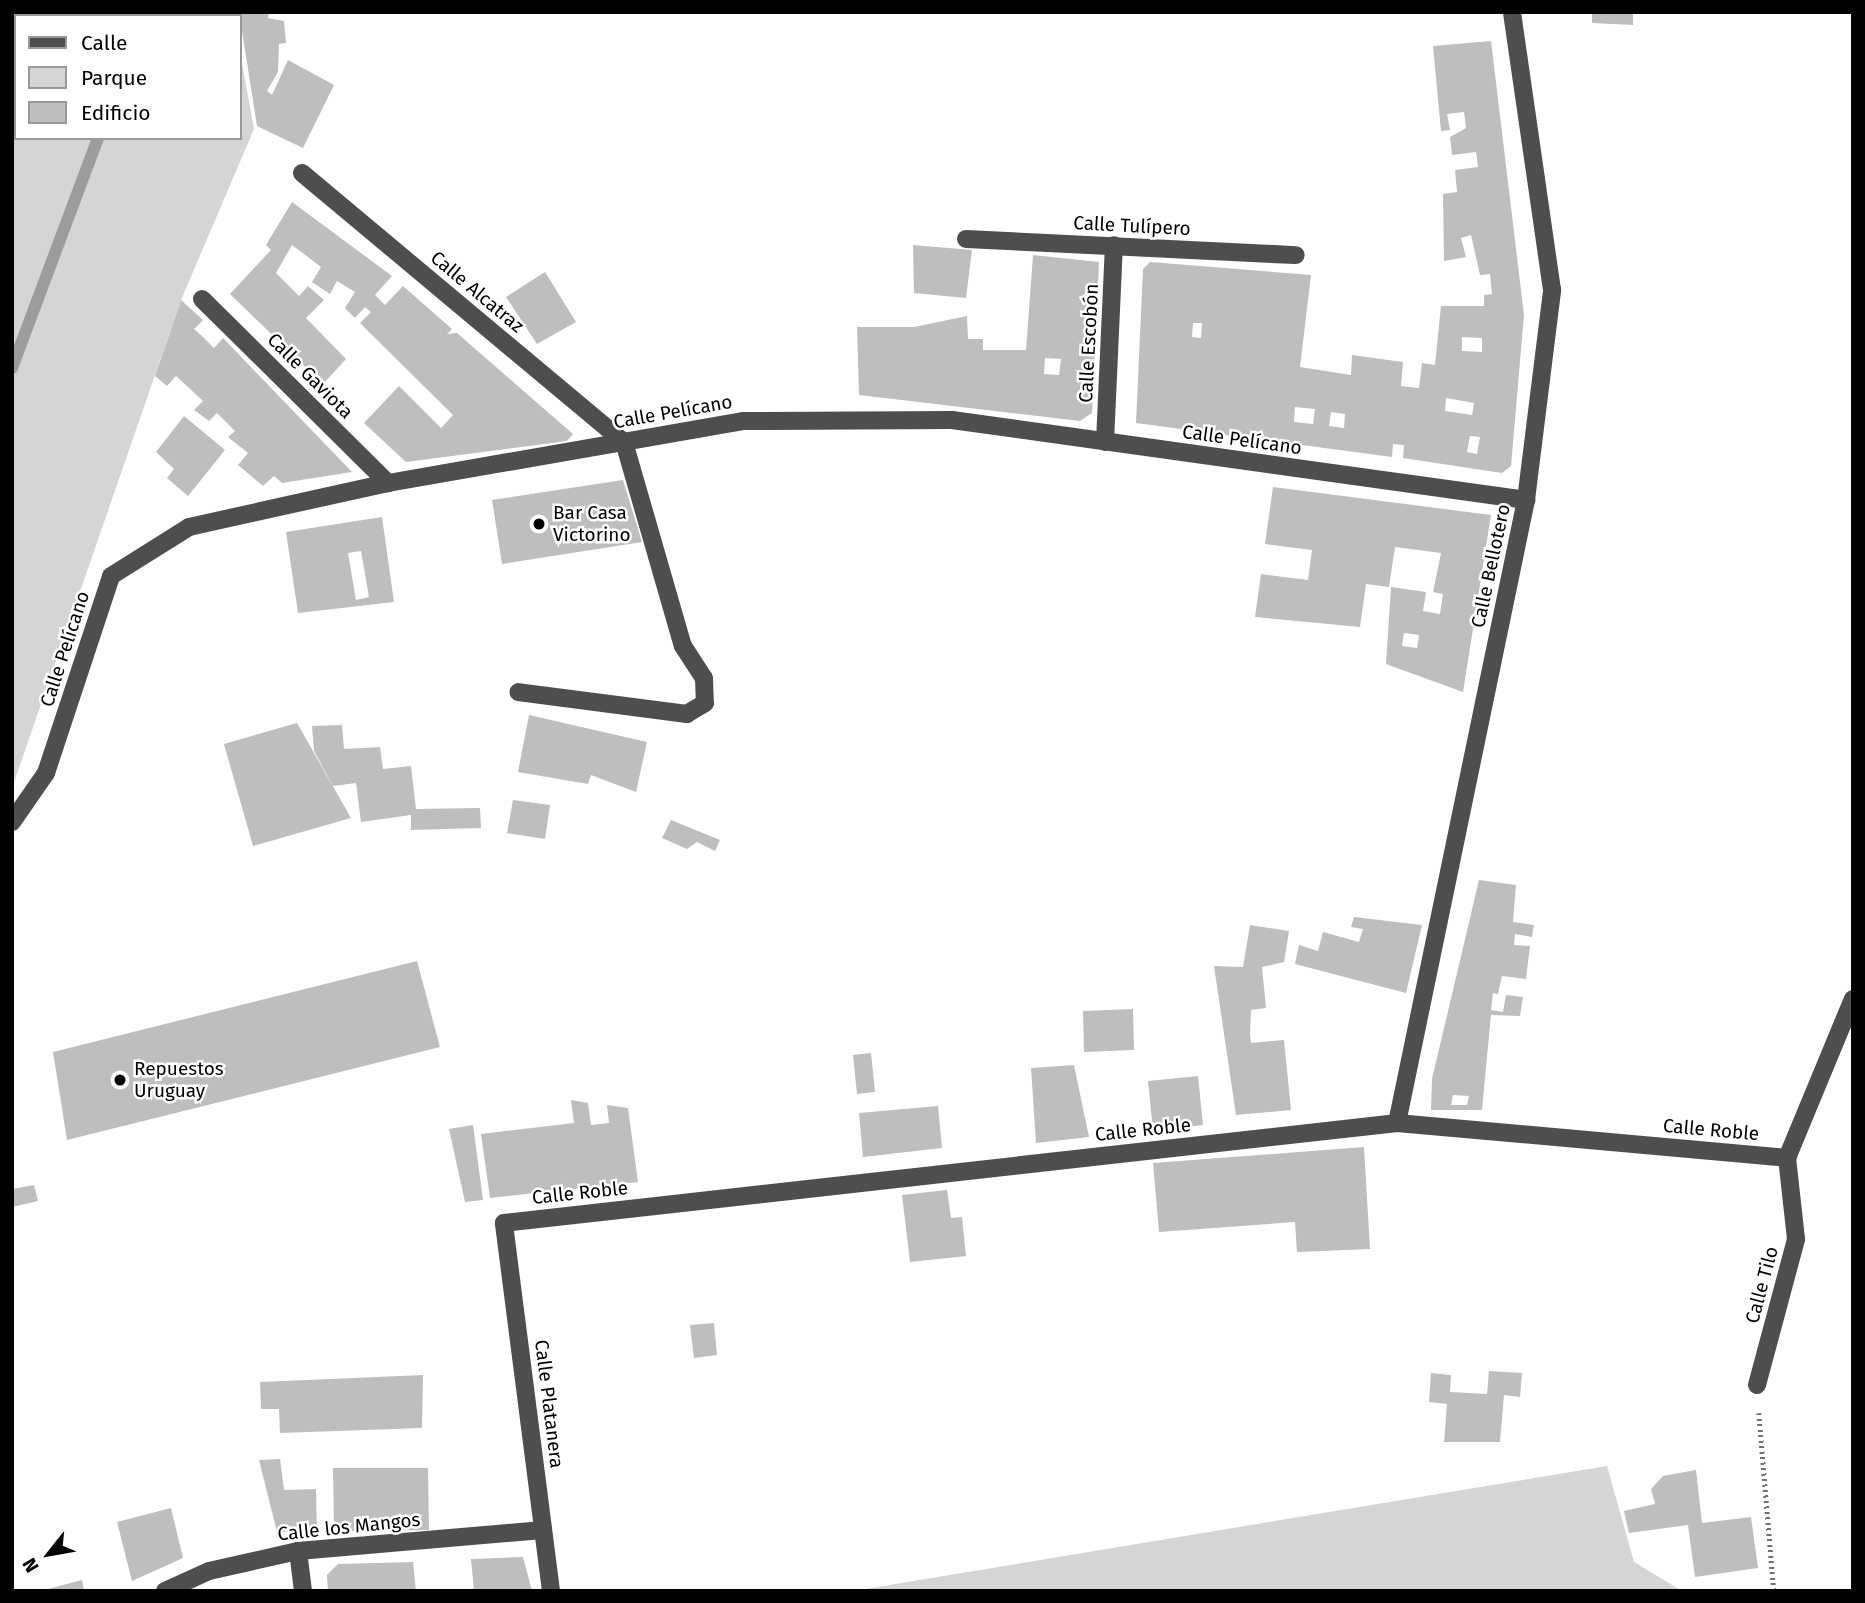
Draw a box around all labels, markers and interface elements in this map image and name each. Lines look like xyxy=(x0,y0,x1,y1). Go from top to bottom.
legend xyxy=(14,14,242,140)
text: Calle xyxy=(81,30,127,56)
text: Parque xyxy=(81,65,147,91)
text: Edificio xyxy=(81,100,151,126)
street label: Calle Tulípero xyxy=(1073,212,1191,240)
street label: Calle Alcatraz xyxy=(426,246,528,338)
street label: Calle Escobón xyxy=(1074,283,1104,403)
street label: Calle Gaviota xyxy=(262,328,358,424)
street label: Calle Pelícano xyxy=(612,390,734,434)
street label: Calle Pelícano xyxy=(1181,420,1303,460)
place label: Bar Casa Victorino xyxy=(553,502,631,546)
street label: Calle Bellotero xyxy=(1467,502,1515,630)
marker: Bar Casa Victorino xyxy=(531,516,547,532)
street label: Calle Pelícano xyxy=(36,588,94,710)
place label: Repuestos Uruguay xyxy=(134,1058,224,1102)
marker: Repuestos Uruguay xyxy=(112,1072,128,1088)
street label: Calle Roble xyxy=(1094,1114,1192,1146)
street label: Calle Roble xyxy=(1662,1114,1760,1146)
street label: Calle Roble xyxy=(531,1177,629,1209)
street label: Calle Tilo xyxy=(1741,1244,1783,1326)
street label: Calle Platanera xyxy=(530,1338,568,1470)
street label: Calle los Mangos xyxy=(277,1508,421,1546)
north arrow xyxy=(14,1519,84,1589)
text: N xyxy=(17,1554,44,1576)

